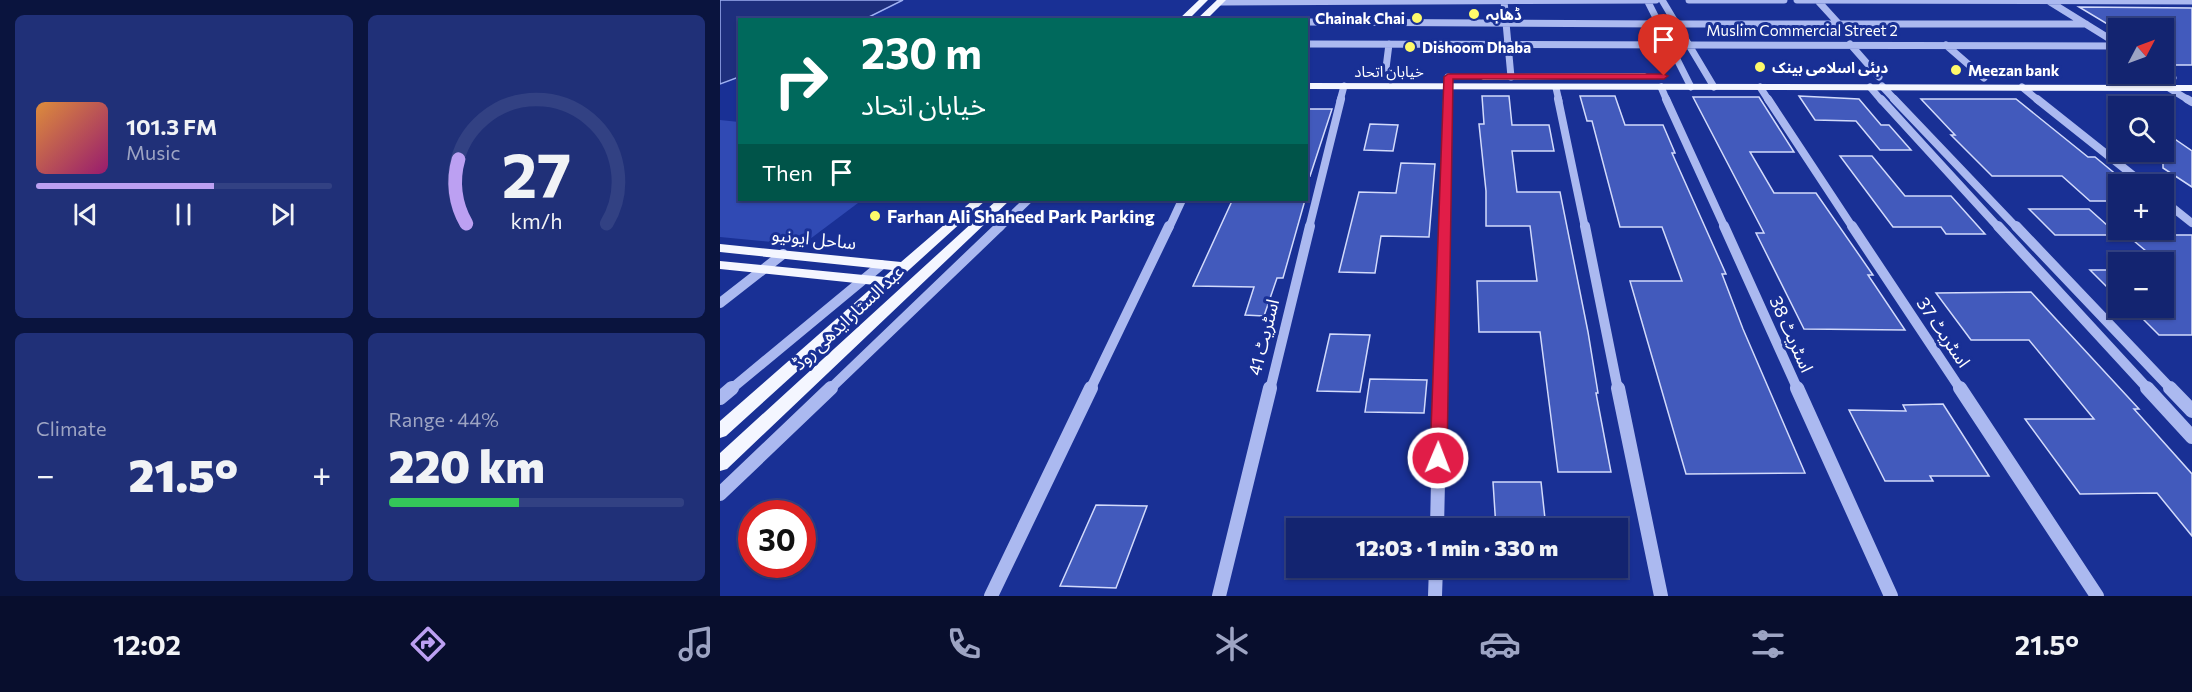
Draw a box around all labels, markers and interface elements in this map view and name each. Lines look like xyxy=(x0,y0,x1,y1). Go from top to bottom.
place label: ڈھابہ xyxy=(1486,5,1522,23)
marker: ڈھابہ xyxy=(1467,7,1481,21)
place label: Chainak Chai xyxy=(1315,9,1405,27)
marker: Chainak Chai xyxy=(1410,11,1424,25)
pin xyxy=(1638,14,1689,76)
north arrow xyxy=(2108,18,2174,84)
map controls xyxy=(2108,18,2174,318)
street label: Muslim Commercial Street 2 xyxy=(1706,21,1898,39)
icon: arrive xyxy=(1647,23,1680,56)
text: 230 m xyxy=(861,26,982,78)
place label: Dishoom Dhaba xyxy=(1422,38,1531,56)
marker: Dishoom Dhaba xyxy=(1403,40,1417,54)
icon: right xyxy=(762,42,840,120)
place label: دبئی اسلامی بینک xyxy=(1772,58,1888,77)
marker: دبئی اسلامی بینک xyxy=(1753,60,1767,74)
place label: Meezan bank xyxy=(1968,61,2060,79)
street label: خیابان اتحاد xyxy=(1354,62,1424,81)
marker: Meezan bank xyxy=(1949,63,1963,77)
text: خیابان اتحاد xyxy=(861,88,986,121)
button: search xyxy=(2108,96,2174,162)
text: 101.3 FM xyxy=(126,113,217,140)
text: 27 xyxy=(502,135,571,211)
text: Music xyxy=(126,140,180,164)
icon: arrive xyxy=(825,156,858,189)
text: Then xyxy=(762,159,813,186)
button: + xyxy=(2108,174,2174,240)
icon: previous xyxy=(69,198,102,231)
icon: pause xyxy=(167,198,200,231)
icon: next xyxy=(266,198,299,231)
place label: Farhan Ali Shaheed Park Parking xyxy=(887,205,1155,227)
text: km/h xyxy=(510,207,562,233)
marker: Farhan Ali Shaheed Park Parking xyxy=(868,209,882,223)
street label: ساحل ایونیو xyxy=(771,223,857,254)
button: − xyxy=(2108,252,2174,318)
street label: عبد الستار ایدھی روڈ xyxy=(788,260,909,375)
street label: اسٹریٹ 38 xyxy=(1764,292,1819,376)
street label: اسٹریٹ 37 xyxy=(1912,293,1975,372)
street label: اسٹریٹ 41 xyxy=(1243,296,1284,378)
text: Range · 44% xyxy=(389,407,499,431)
text: Climate xyxy=(36,416,106,440)
position arrow xyxy=(1406,426,1470,490)
text: 220 km xyxy=(389,437,545,492)
text: 21.5° xyxy=(129,446,238,501)
text: − xyxy=(36,453,55,494)
text: + xyxy=(312,453,332,494)
speed limit sign: 30 xyxy=(738,500,816,578)
text: 12:03 · 1 min · 330 m xyxy=(1356,534,1558,561)
icon: directions xyxy=(407,623,449,665)
icon: music xyxy=(675,623,717,665)
icon: phone xyxy=(943,623,985,665)
icon: climate xyxy=(1211,623,1253,665)
icon: car xyxy=(1479,623,1521,665)
icon: filters xyxy=(1747,623,1789,665)
text: 12:02 xyxy=(113,628,181,661)
text: 21.5° xyxy=(2015,628,2079,661)

